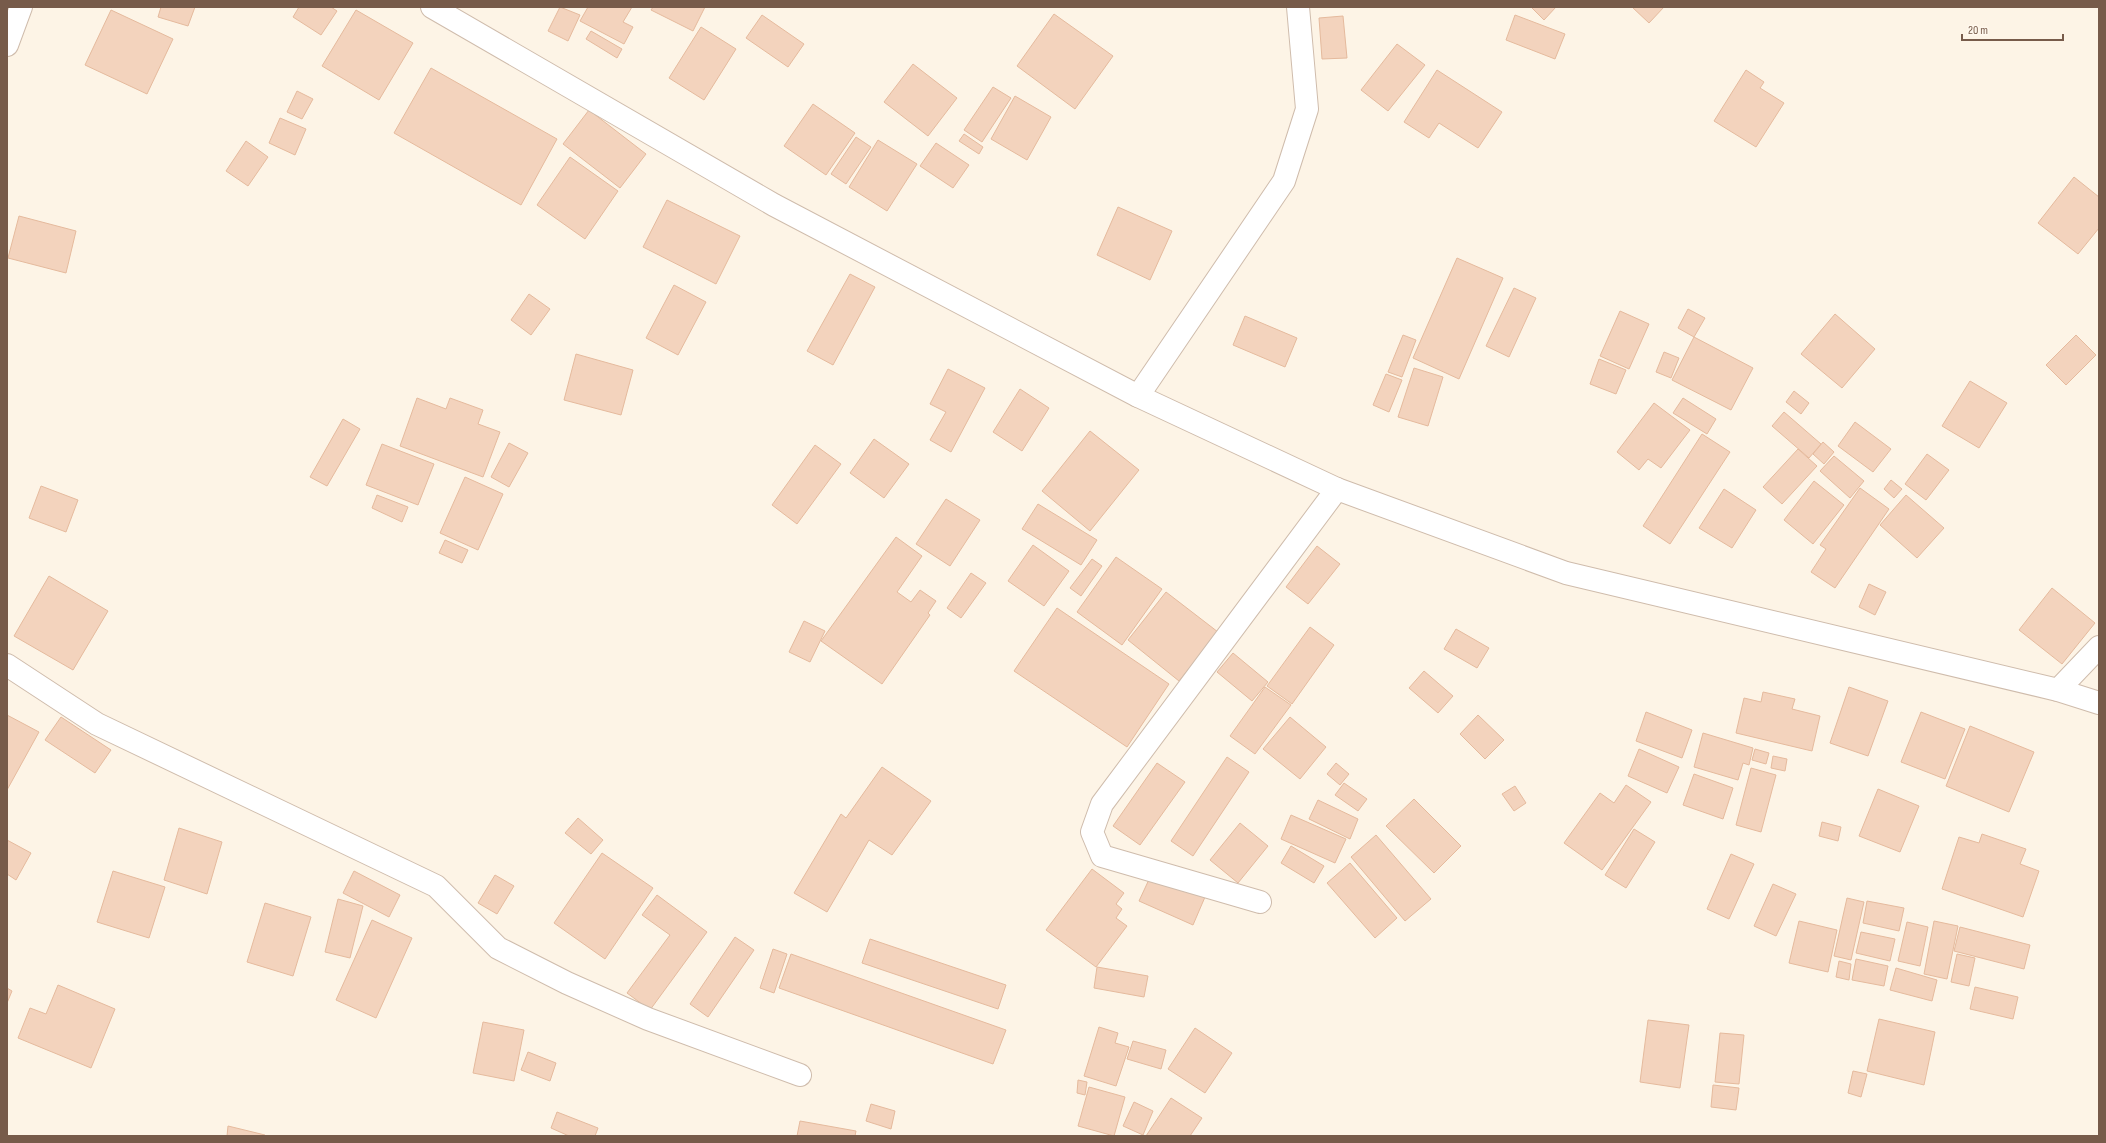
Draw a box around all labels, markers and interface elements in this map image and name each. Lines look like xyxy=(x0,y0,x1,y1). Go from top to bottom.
scale bar xyxy=(1962,16,2063,42)
text: 20 m xyxy=(1968,23,1988,38)

